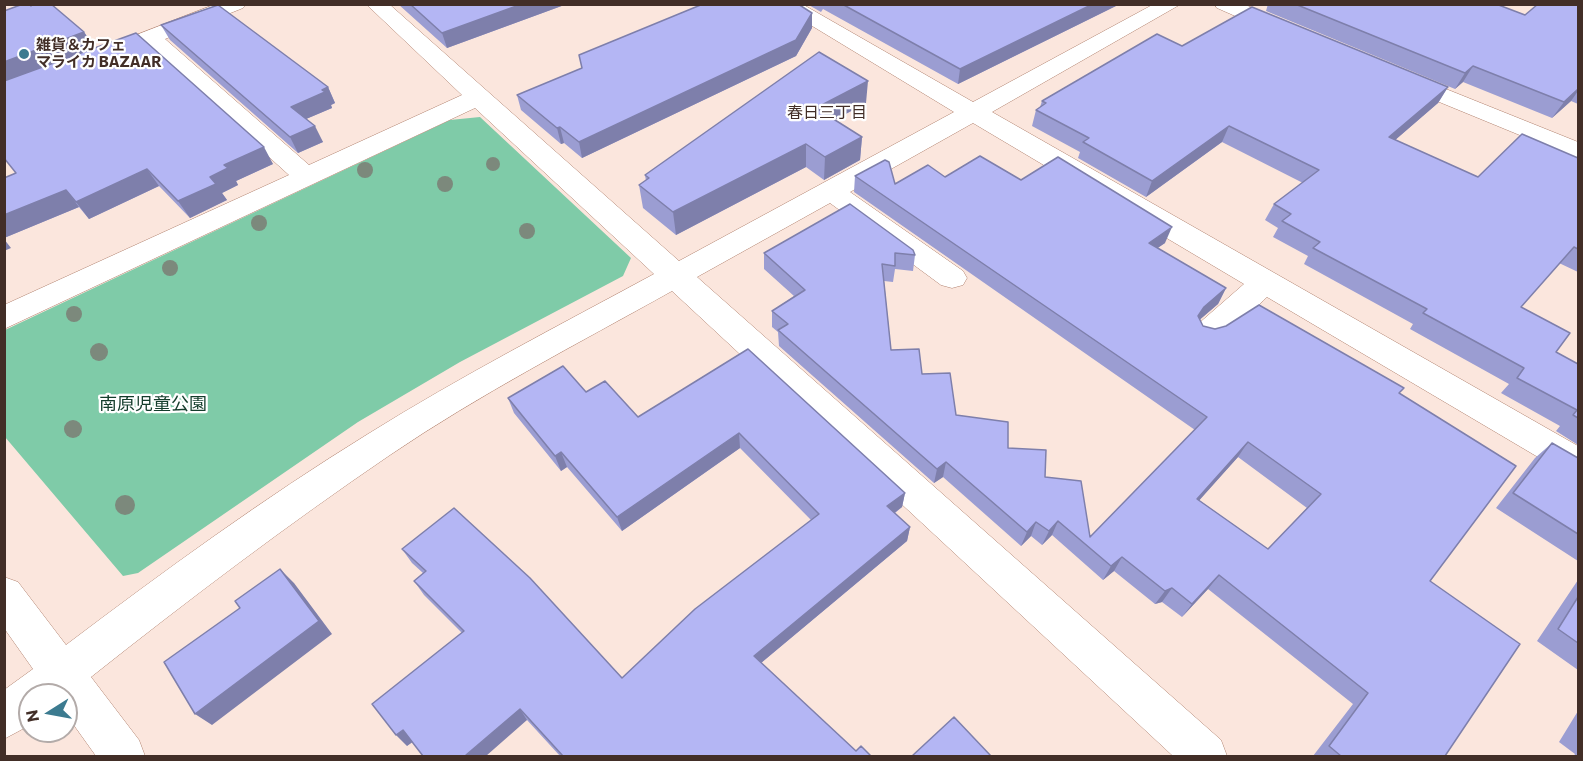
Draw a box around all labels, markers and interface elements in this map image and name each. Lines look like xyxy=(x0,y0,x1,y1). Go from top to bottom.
place label: 雑貨＆カフェ マライカ BAZAAR xyxy=(36,36,162,71)
marker: 雑貨＆カフェ マライカ BAZAAR xyxy=(17,47,31,61)
district label: 春日三丁目 xyxy=(787,103,867,123)
park label: 南原児童公園 xyxy=(99,393,207,415)
north arrow xyxy=(18,683,78,743)
text: N xyxy=(21,708,42,724)

